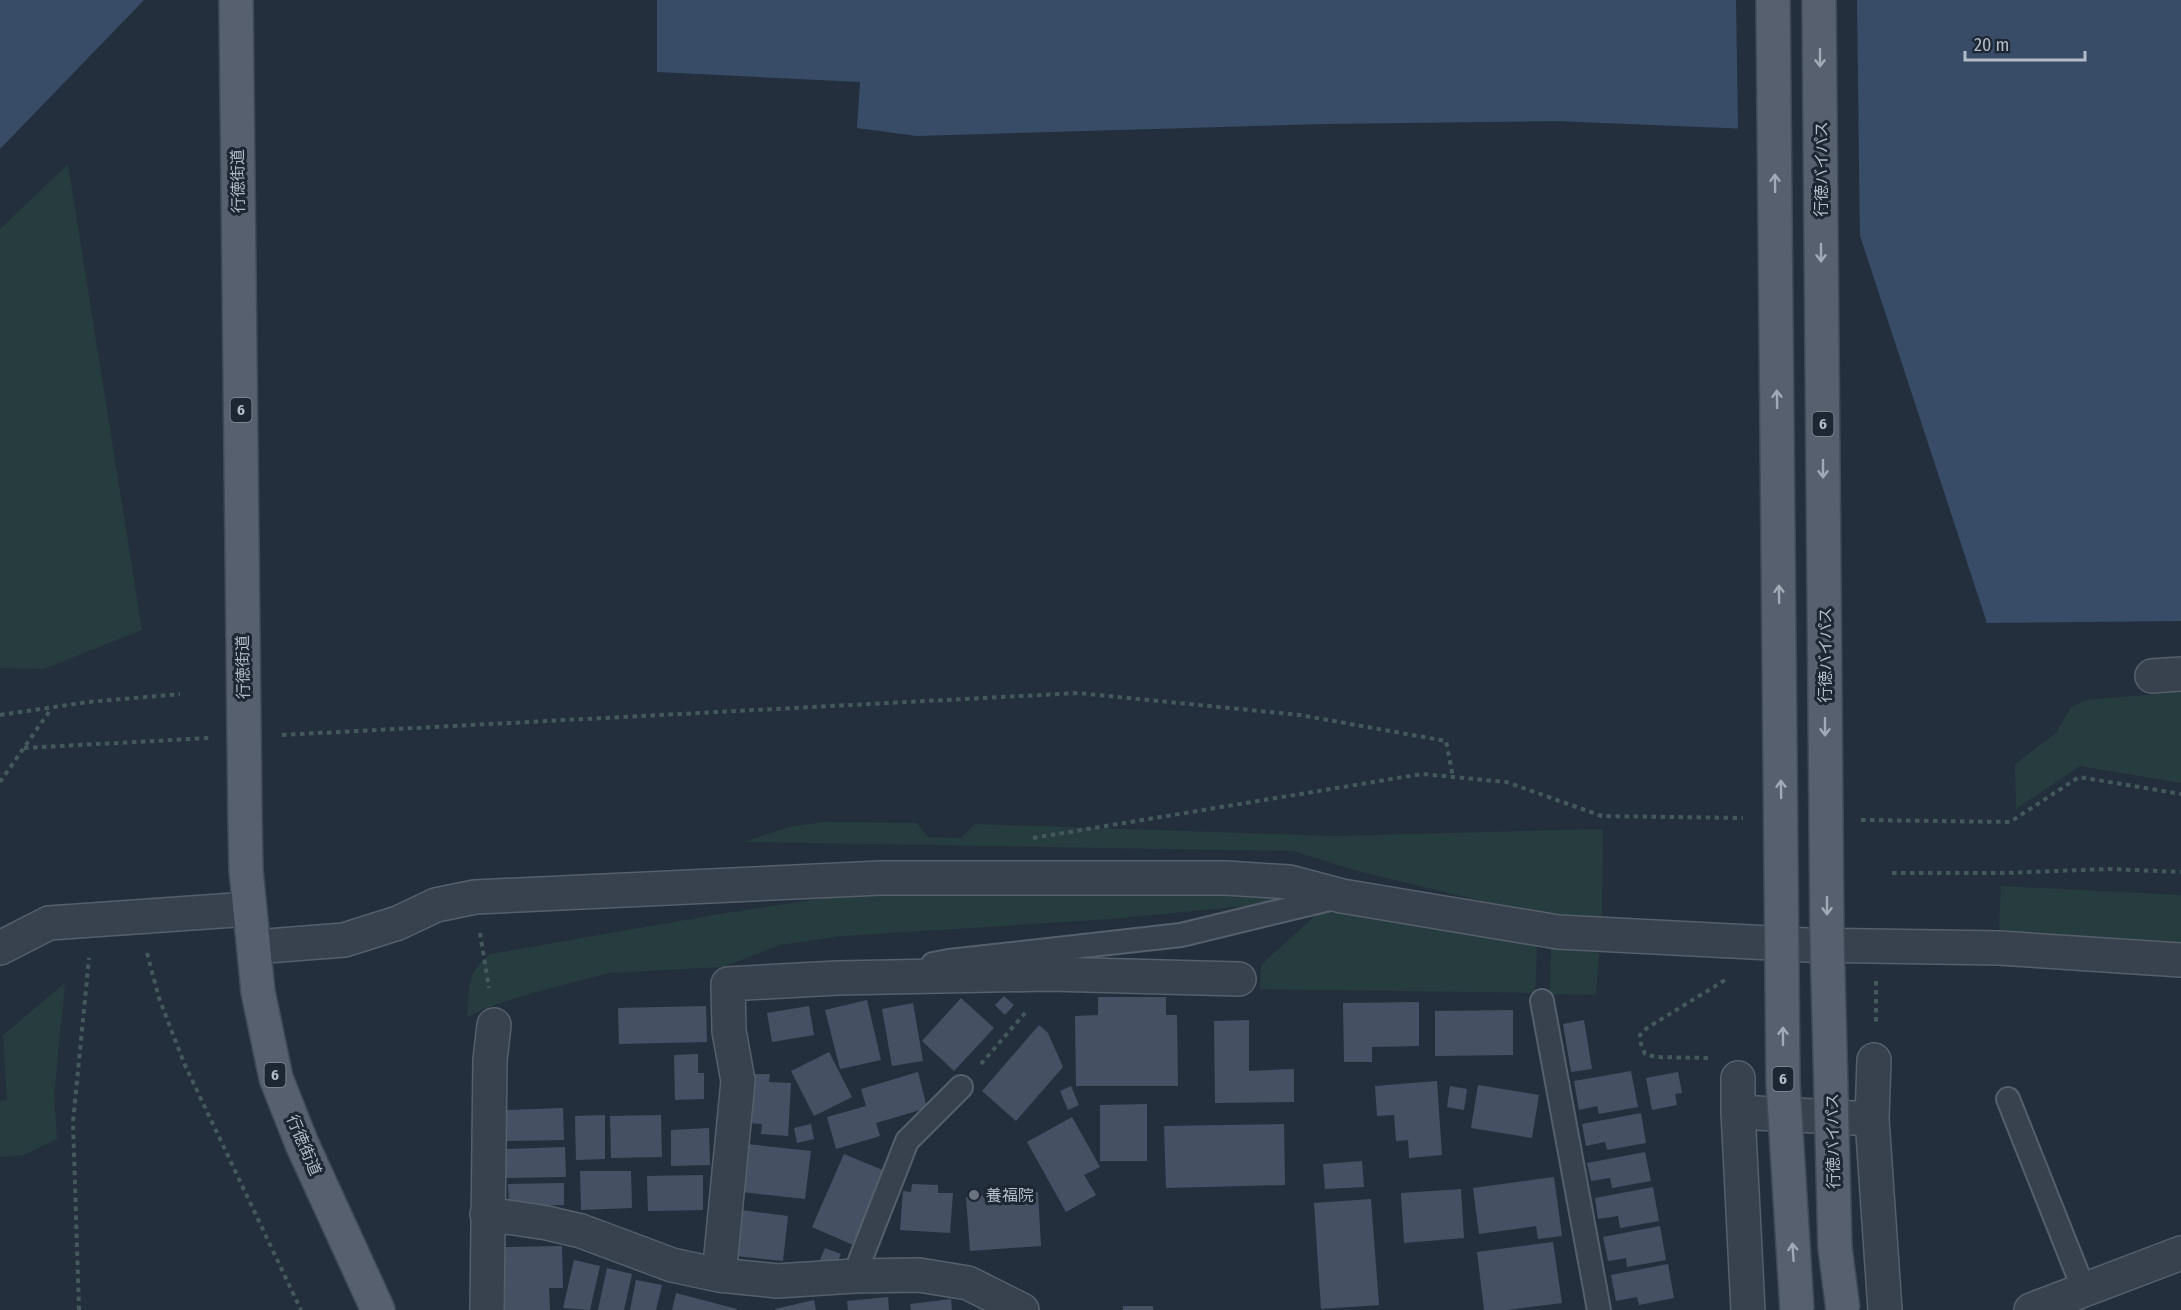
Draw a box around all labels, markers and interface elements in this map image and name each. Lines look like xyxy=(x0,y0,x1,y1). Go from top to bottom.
scale bar xyxy=(1965,24,2085,62)
text: 20 m xyxy=(1974,34,2009,56)
one-way arrow xyxy=(1814,48,1826,68)
street label: 行徳バイパス xyxy=(1812,121,1831,217)
street label: 行徳街道 xyxy=(228,149,248,213)
one-way arrow xyxy=(1769,174,1780,194)
one-way arrow xyxy=(1815,243,1827,263)
one-way arrow xyxy=(1771,390,1783,410)
road number: 6 xyxy=(230,398,252,422)
road number: 6 xyxy=(1812,412,1834,436)
one-way arrow xyxy=(1817,459,1829,479)
one-way arrow xyxy=(1773,585,1785,605)
street label: 行徳バイパス xyxy=(1816,607,1835,703)
street label: 行徳街道 xyxy=(233,635,253,699)
one-way arrow xyxy=(1819,717,1831,737)
one-way arrow xyxy=(1775,780,1787,800)
one-way arrow xyxy=(1821,896,1833,916)
one-way arrow xyxy=(1777,1026,1788,1046)
road number: 6 xyxy=(264,1063,286,1087)
road number: 6 xyxy=(1772,1067,1794,1091)
street label: 行徳バイパス xyxy=(1823,1093,1843,1189)
street label: 行徳街道 xyxy=(283,1112,325,1178)
place label: 養福院 xyxy=(986,1186,1034,1205)
marker: 養福院 xyxy=(967,1188,981,1202)
one-way arrow xyxy=(1787,1242,1798,1262)

